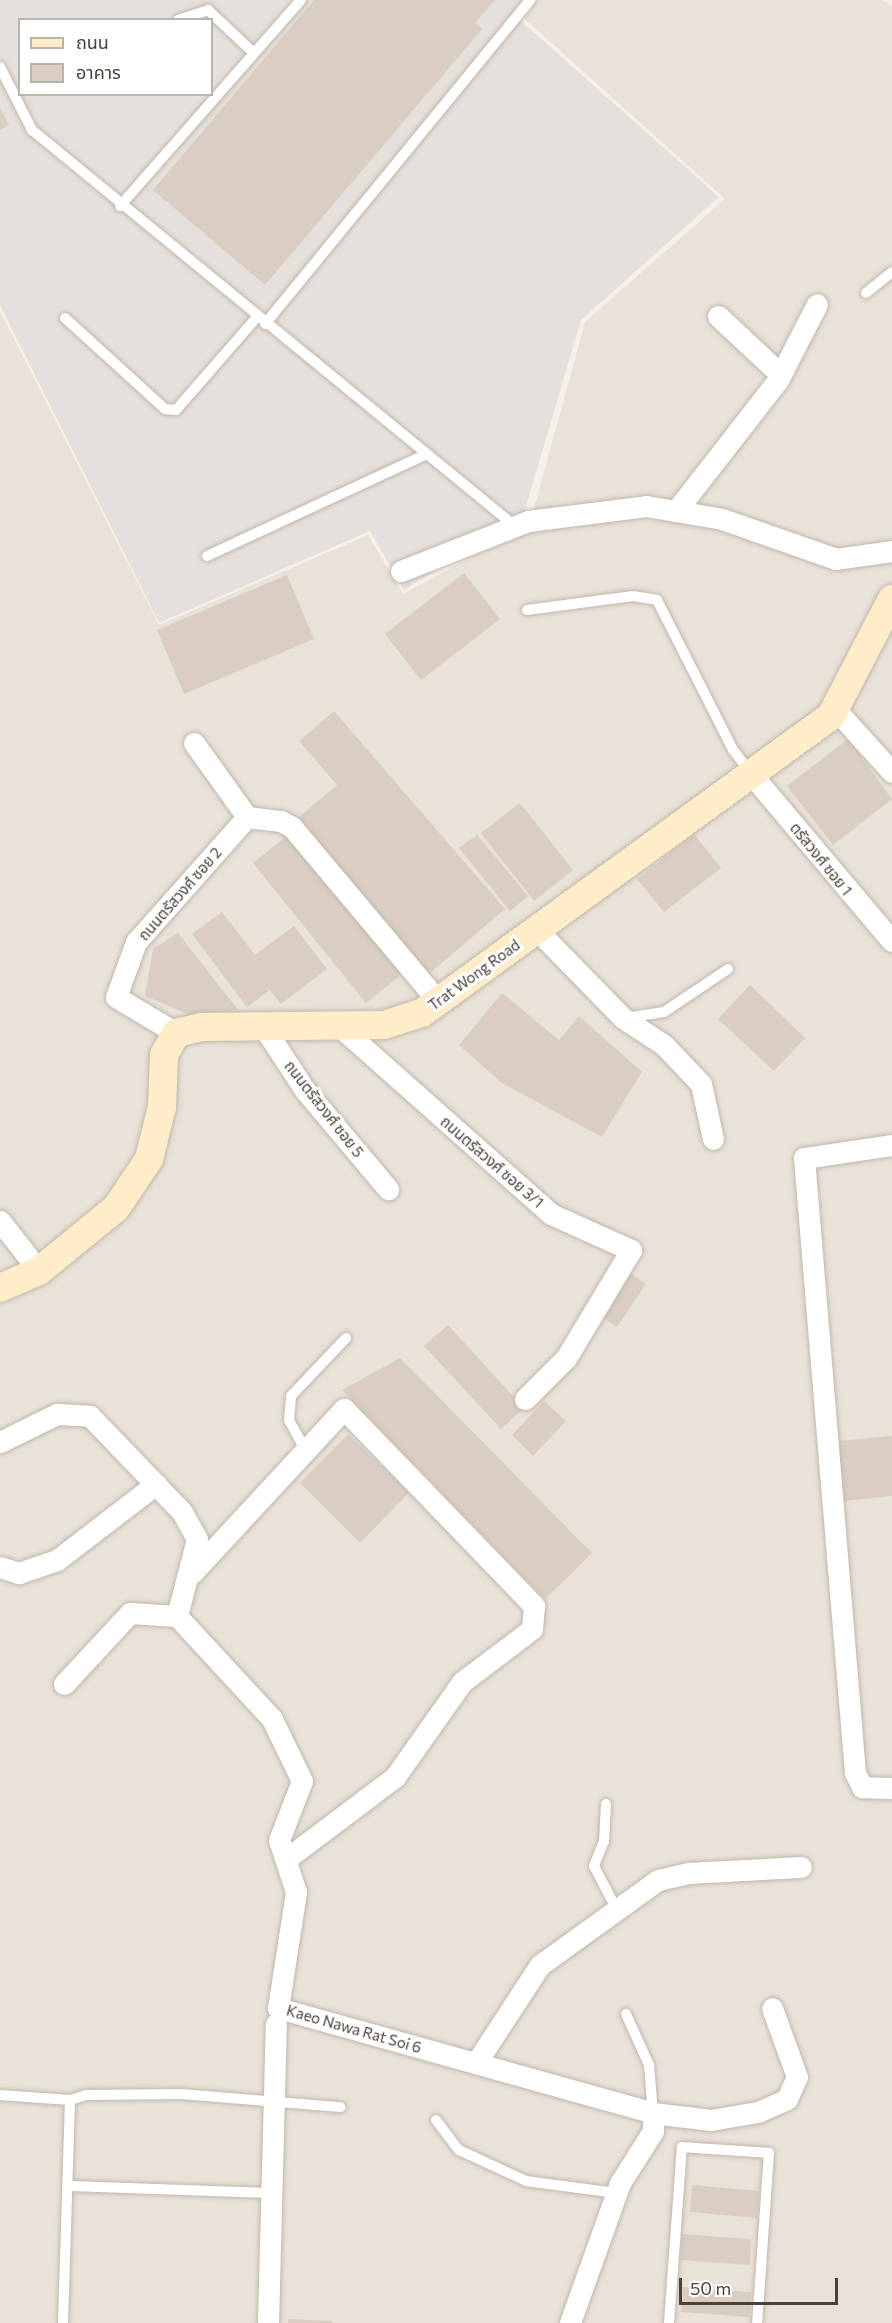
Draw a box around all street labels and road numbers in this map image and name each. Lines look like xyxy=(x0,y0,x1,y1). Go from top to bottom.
street label: ตรัสวงศ์ ซอย 1 xyxy=(786,819,856,899)
street label: ถนนตรัสวงศ์ ซอย 2 xyxy=(135,844,225,944)
street label: Trat Wong Road xyxy=(425,936,523,1014)
street label: ถนนตรัสวงศ์ ซอย 5 xyxy=(281,1057,367,1161)
street label: ถนนตรัสวงศ์ ซอย 3/1 xyxy=(437,1112,547,1212)
street label: Kaeo Nawa Rat Soi 6 xyxy=(284,2001,424,2057)

